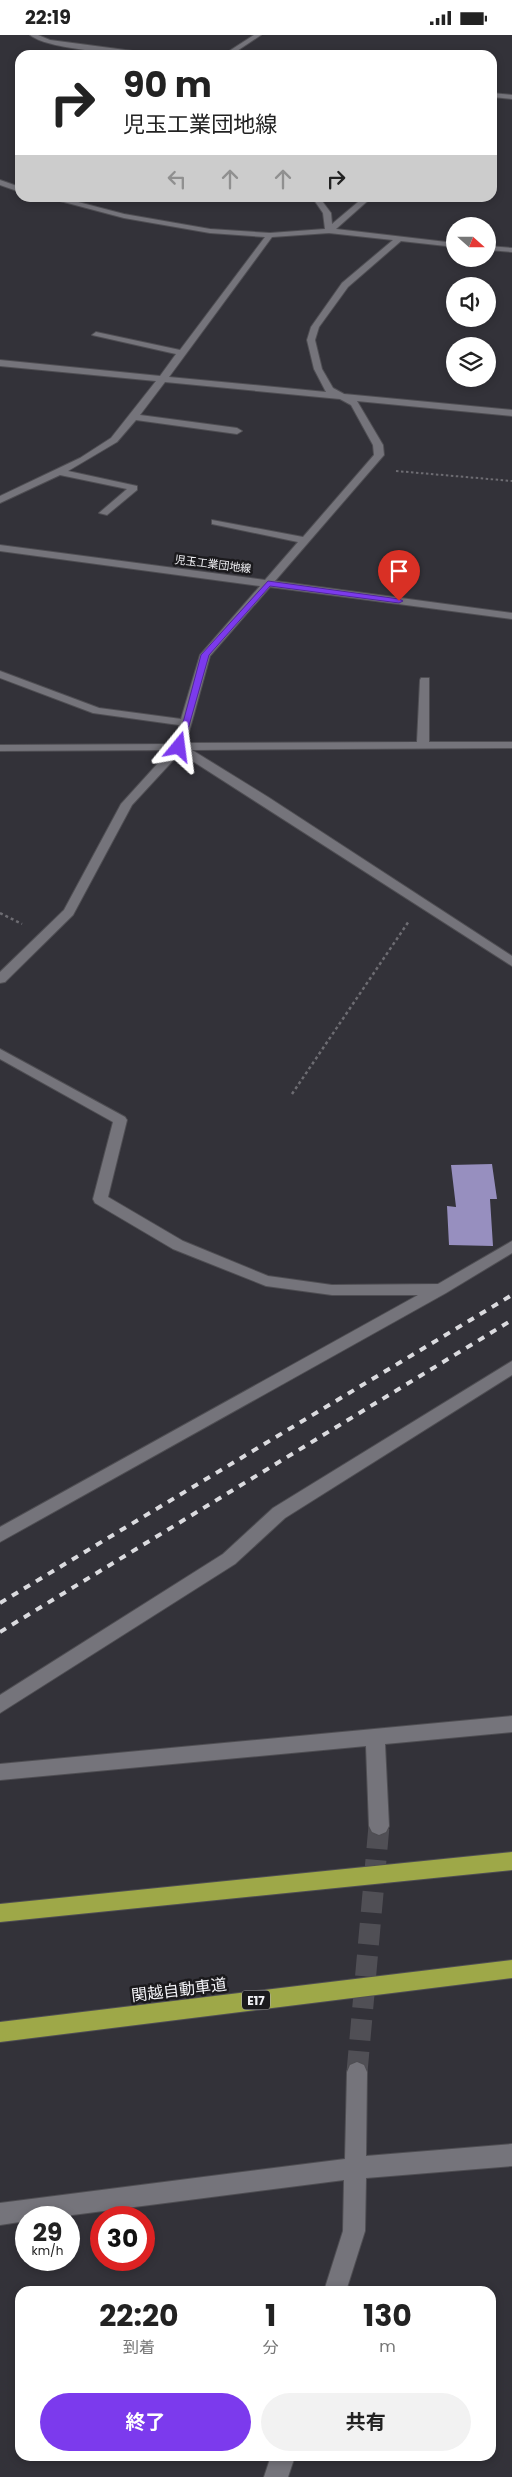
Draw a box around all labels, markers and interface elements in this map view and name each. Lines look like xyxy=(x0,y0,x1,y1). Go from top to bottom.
text: 22:19 xyxy=(25,4,71,31)
text: 90 m xyxy=(123,60,212,109)
icon: right xyxy=(40,70,105,135)
text: 児玉工業団地線 xyxy=(123,109,277,140)
icon: left xyxy=(163,165,191,193)
icon: ahead xyxy=(216,165,244,193)
icon: ahead xyxy=(269,165,297,193)
icon: right xyxy=(322,165,350,193)
north arrow xyxy=(446,217,496,267)
map controls xyxy=(446,217,496,387)
button: sound xyxy=(446,277,496,327)
button: layers xyxy=(446,337,496,387)
pin xyxy=(378,550,420,601)
street label: 児玉工業団地線 xyxy=(174,551,252,577)
icon: arrive xyxy=(385,557,413,585)
position arrow xyxy=(152,720,204,772)
street label: 関越自動車道 xyxy=(130,1973,228,2007)
road number: E17 xyxy=(242,1991,270,2009)
speed limit sign: 30 xyxy=(90,2206,155,2271)
text: 29 xyxy=(33,2215,62,2250)
text: km/h xyxy=(32,2242,63,2259)
text: 22:20 xyxy=(99,2294,179,2337)
text: 1 xyxy=(265,2294,276,2337)
text: 130 xyxy=(363,2294,412,2337)
text: m xyxy=(379,2335,396,2358)
text: 到着 xyxy=(123,2336,155,2359)
text: 分 xyxy=(263,2336,279,2359)
button: 終了 xyxy=(40,2393,251,2451)
button: 共有 xyxy=(261,2393,471,2451)

